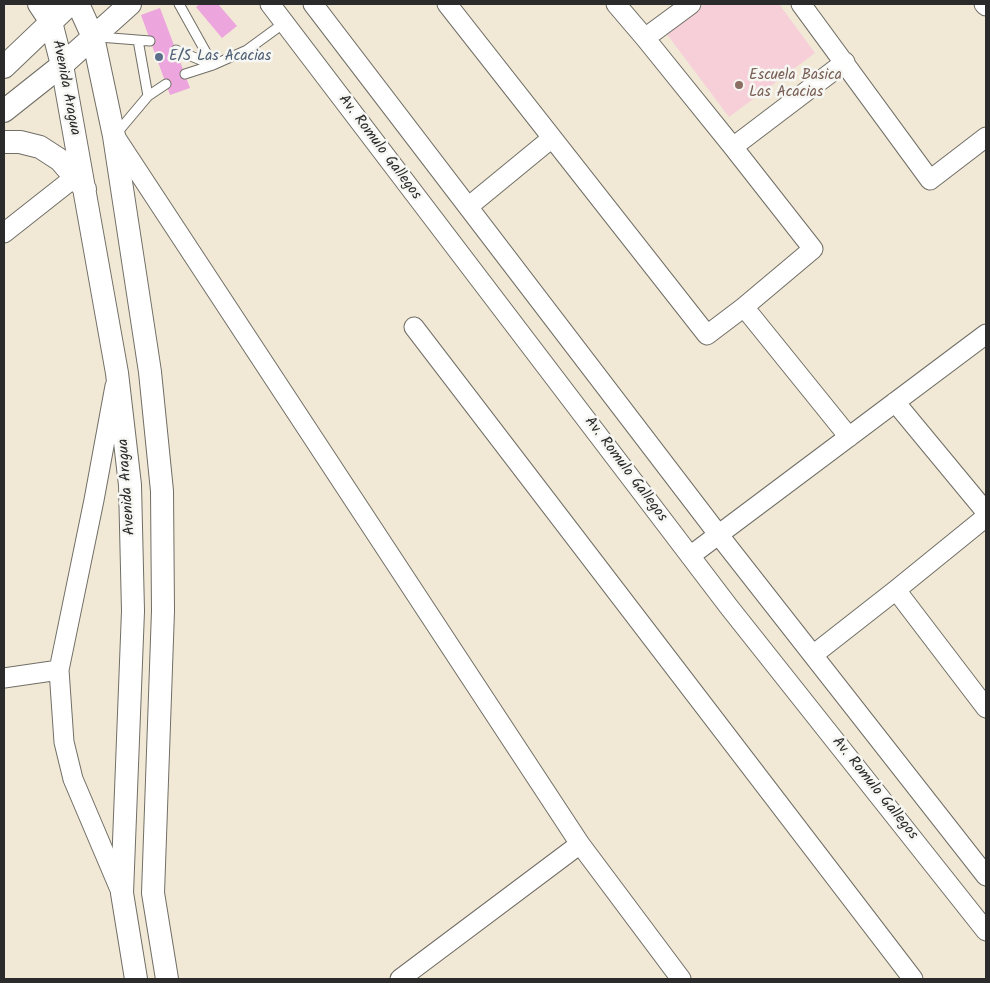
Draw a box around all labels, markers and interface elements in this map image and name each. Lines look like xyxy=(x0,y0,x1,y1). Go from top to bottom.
street label: Avenida Aragua xyxy=(47,39,83,137)
place label: E/S Las Acacias xyxy=(169,48,271,66)
marker: E/S Las Acacias xyxy=(153,51,165,63)
place label: Escuela Basica Las Acacias xyxy=(749,67,842,102)
marker: Escuela Basica Las Acacias xyxy=(733,79,745,91)
street label: Av. Romulo Gallegos xyxy=(334,92,424,204)
street label: Av. Romulo Gallegos xyxy=(580,414,670,526)
street label: Avenida Aragua xyxy=(116,438,140,536)
street label: Av. Romulo Gallegos xyxy=(827,734,921,844)

